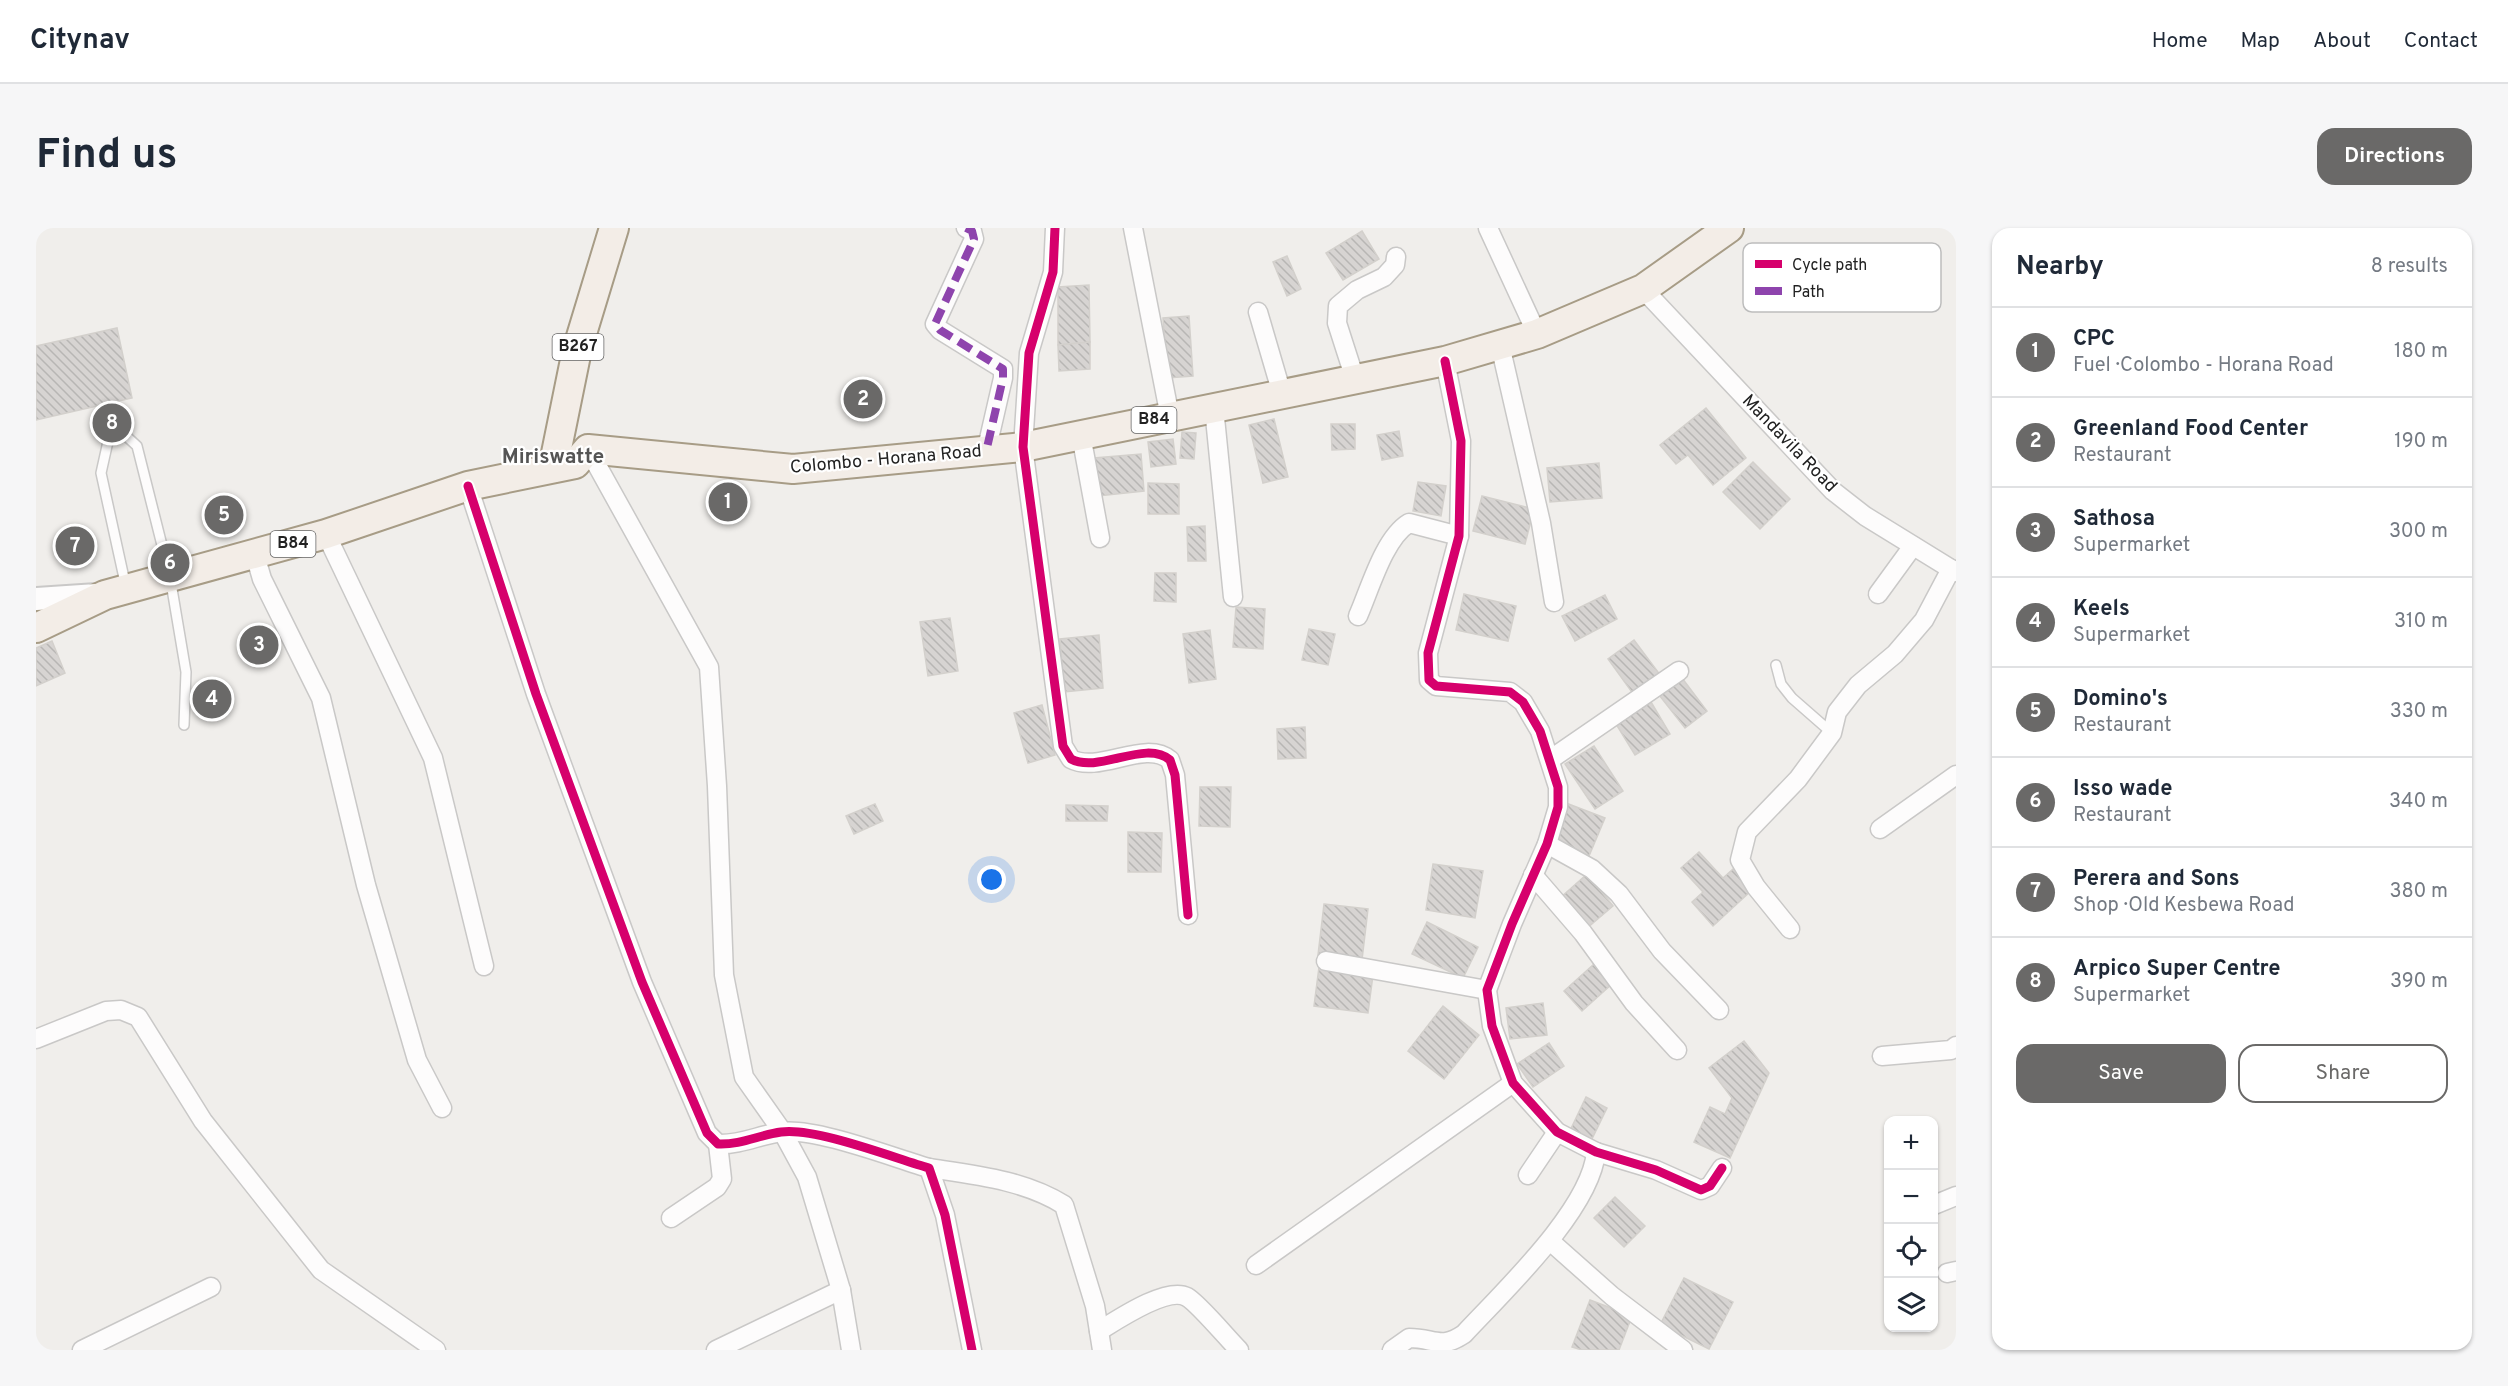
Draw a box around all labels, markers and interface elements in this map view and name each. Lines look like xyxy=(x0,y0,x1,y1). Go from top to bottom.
text: Citynav xyxy=(30,23,130,59)
text: Home xyxy=(2152,28,2208,55)
text: Map xyxy=(2241,28,2280,55)
text: About xyxy=(2313,28,2371,55)
text: Contact xyxy=(2404,28,2478,55)
button: Directions xyxy=(2317,128,2472,185)
text: Find us xyxy=(36,130,177,183)
legend xyxy=(1743,243,1941,312)
text: Nearby xyxy=(2016,251,2104,284)
text: 8 results xyxy=(2371,254,2448,280)
text: Cycle path xyxy=(1792,256,1867,276)
text: Path xyxy=(1792,283,1825,303)
text: CPC xyxy=(2073,326,2115,353)
road number: B267 xyxy=(552,334,604,360)
text: 1 xyxy=(2032,339,2040,365)
text: 180 m xyxy=(2394,339,2448,365)
text: Fuel · Colombo - Horana Road xyxy=(2073,353,2334,379)
pin: 2 xyxy=(844,376,882,422)
street label: Mandavila Road xyxy=(1736,390,1842,498)
pin: 8 xyxy=(92,400,132,446)
road number: B84 xyxy=(1132,407,1176,433)
text: Greenland Food Center xyxy=(2073,416,2308,443)
text: 2 xyxy=(2029,429,2042,455)
text: 190 m xyxy=(2394,429,2448,455)
street label: Colombo - Horana Road xyxy=(789,440,983,480)
text: Restaurant xyxy=(2073,443,2172,469)
district label: Miriswatte xyxy=(502,444,604,471)
pin: 1 xyxy=(708,480,748,524)
pin: 5 xyxy=(204,492,243,538)
text: Sathosa xyxy=(2073,506,2155,533)
text: 3 xyxy=(2030,519,2042,545)
text: 300 m xyxy=(2389,519,2448,545)
pin: 7 xyxy=(56,524,94,568)
road number: B84 xyxy=(270,531,316,557)
text: Supermarket xyxy=(2073,533,2190,559)
pin: 6 xyxy=(150,540,190,586)
text: Keels xyxy=(2073,596,2130,623)
text: 4 xyxy=(2029,609,2042,635)
text: 310 m xyxy=(2394,609,2448,635)
pin: 3 xyxy=(240,622,278,668)
text: Supermarket xyxy=(2073,623,2190,649)
pin: 4 xyxy=(192,676,231,722)
text: Domino's xyxy=(2073,686,2168,713)
text: 5 xyxy=(2029,699,2042,725)
text: 330 m xyxy=(2390,699,2448,725)
text: Restaurant xyxy=(2073,713,2172,739)
text: Isso wade xyxy=(2073,776,2172,803)
text: 6 xyxy=(2029,789,2042,815)
text: 340 m xyxy=(2389,789,2448,815)
text: Restaurant xyxy=(2073,803,2172,829)
your location xyxy=(977,865,1006,894)
text: Perera and Sons xyxy=(2073,866,2240,893)
text: 7 xyxy=(2030,879,2041,905)
text: 380 m xyxy=(2389,879,2448,905)
text: Shop · Old Kesbewa Road xyxy=(2073,893,2294,919)
text: Arpico Super Centre xyxy=(2073,956,2280,983)
text: 8 xyxy=(2029,969,2042,995)
text: 390 m xyxy=(2390,969,2448,995)
text: Supermarket xyxy=(2073,983,2190,1009)
button: Save xyxy=(2016,1044,2226,1103)
button: Share xyxy=(2238,1044,2448,1103)
map controls xyxy=(1884,1116,1938,1332)
button: + xyxy=(1884,1116,1938,1170)
button: − xyxy=(1884,1170,1938,1224)
button: locate xyxy=(1884,1224,1938,1278)
button: layers xyxy=(1884,1278,1938,1332)

